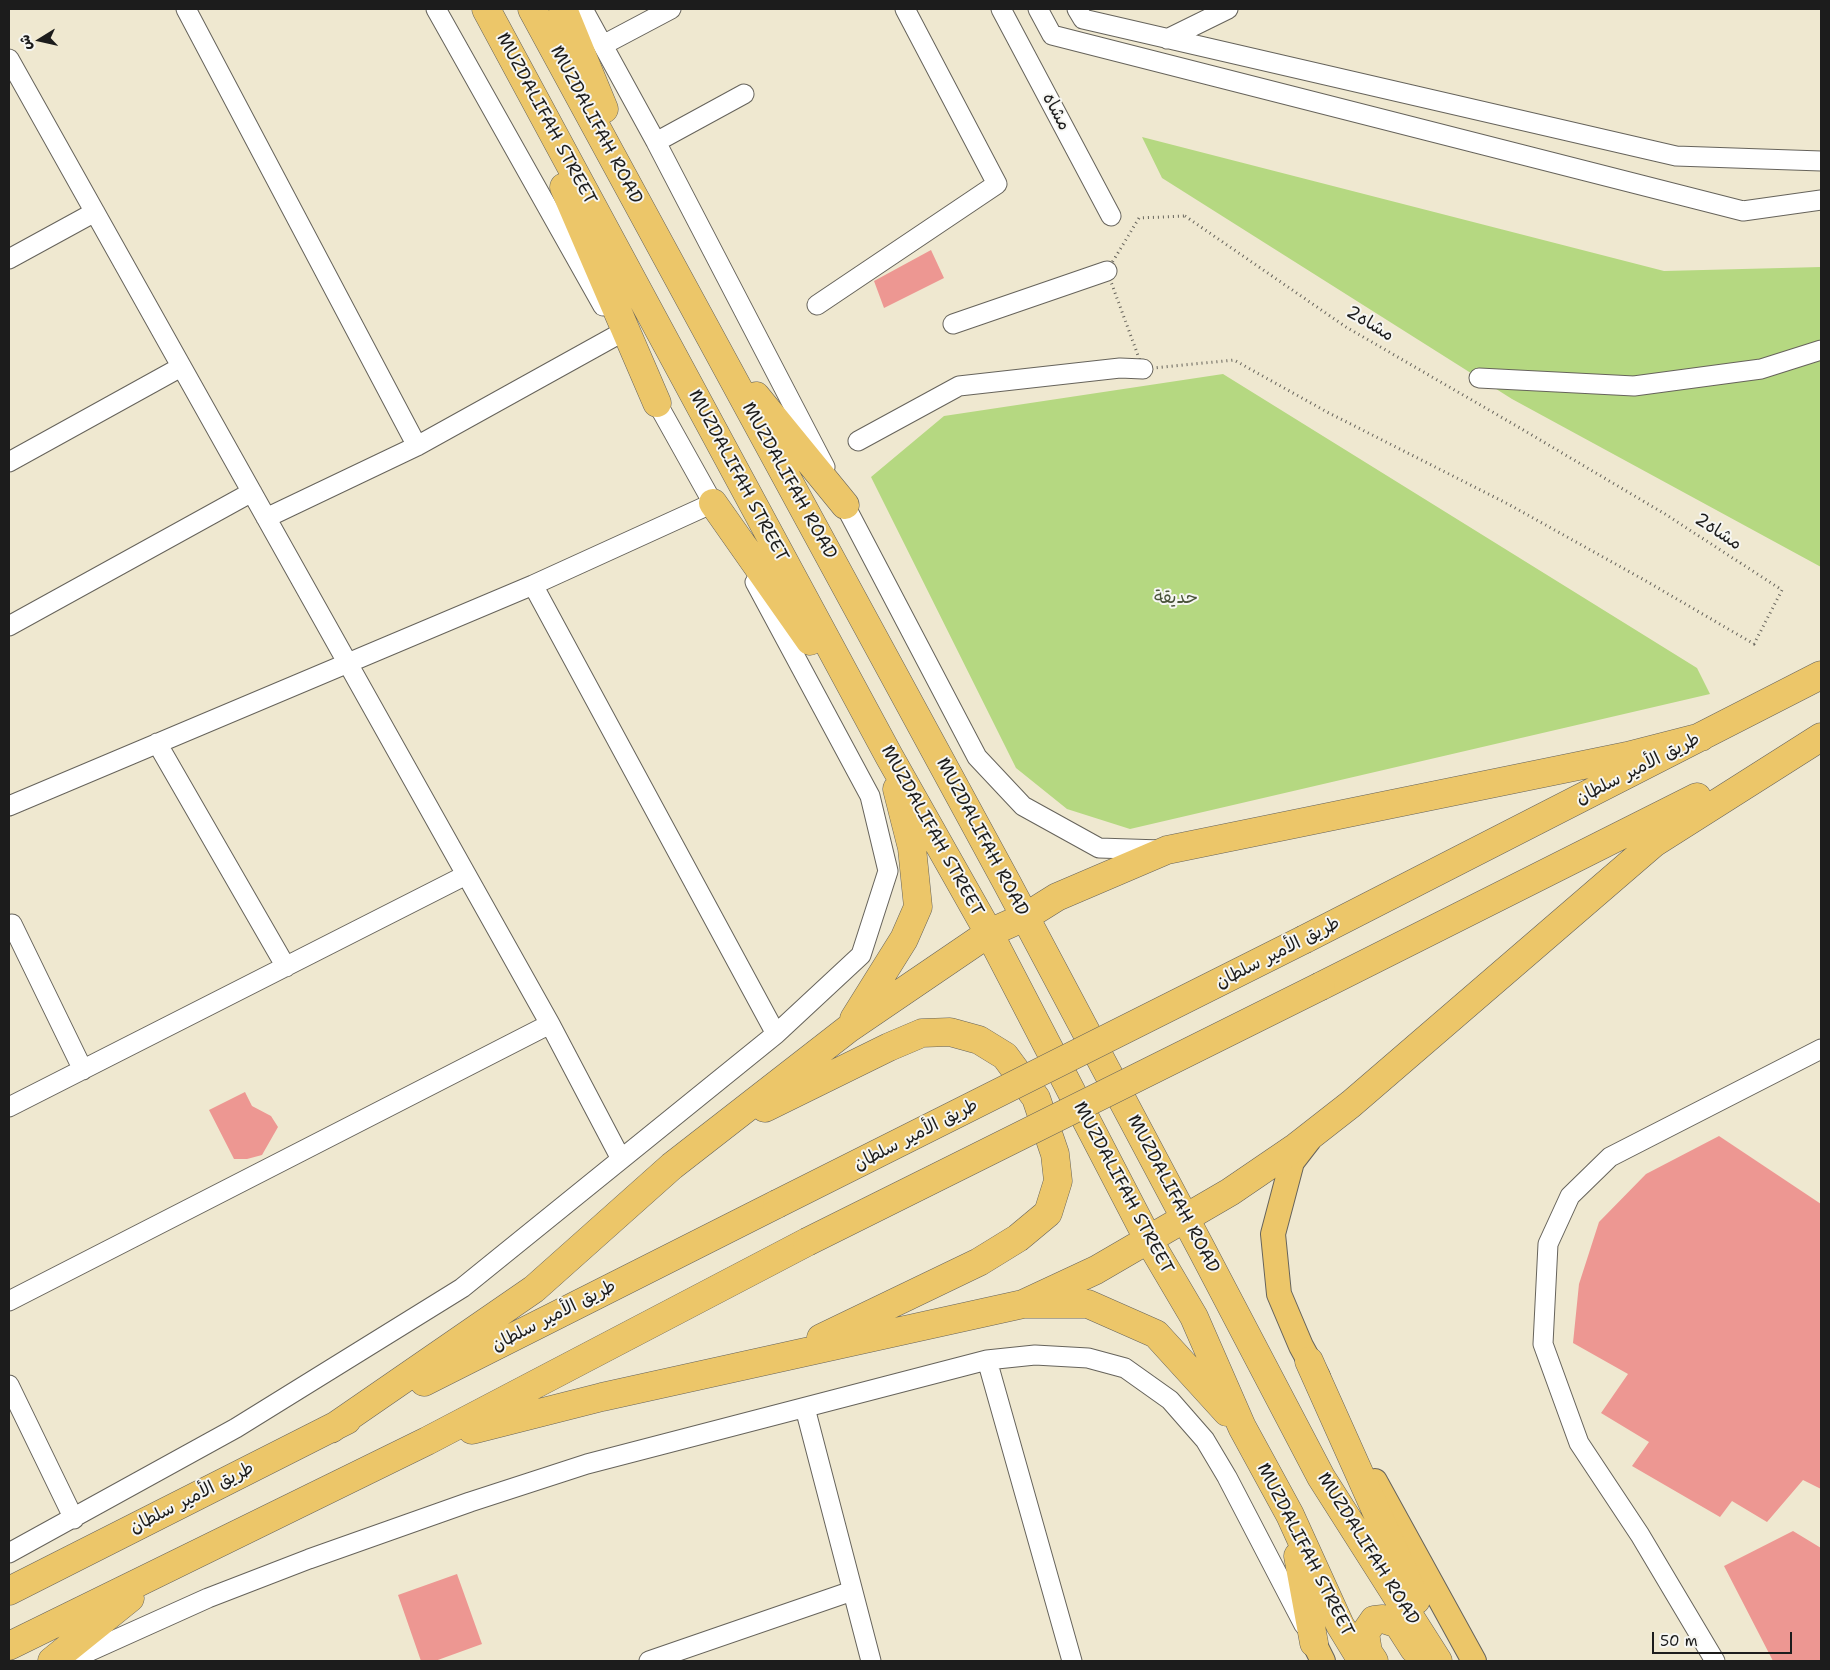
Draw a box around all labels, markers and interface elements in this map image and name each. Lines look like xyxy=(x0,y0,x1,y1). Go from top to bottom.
north arrow xyxy=(15,15,65,65)
street label: MUZDALIFAH STREET xyxy=(491,29,601,209)
text: ش xyxy=(15,33,35,52)
street label: MUZDALIFAH ROAD xyxy=(545,42,647,208)
street label: مشاه xyxy=(1037,90,1075,134)
street label: مشاه2 xyxy=(1342,301,1398,347)
street label: MUZDALIFAH STREET xyxy=(683,386,793,566)
street label: MUZDALIFAH ROAD xyxy=(737,399,841,563)
street label: مشاه2 xyxy=(1690,509,1746,555)
park label: حديقة xyxy=(1154,587,1198,609)
street label: طريق الأمير سلطان xyxy=(1572,728,1704,810)
street label: MUZDALIFAH STREET xyxy=(876,742,988,920)
street label: MUZDALIFAH ROAD xyxy=(931,754,1033,920)
street label: طريق الأمير سلطان xyxy=(1212,912,1344,994)
street label: طريق الأمير سلطان xyxy=(850,1094,982,1176)
street label: MUZDALIFAH STREET xyxy=(1068,1098,1178,1278)
street label: MUZDALIFAH ROAD xyxy=(1122,1111,1224,1277)
street label: طريق الأمير سلطان xyxy=(488,1275,620,1357)
street label: طريق الأمير سلطان xyxy=(126,1457,258,1539)
street label: MUZDALIFAH STREET xyxy=(1252,1460,1358,1640)
street label: MUZDALIFAH ROAD xyxy=(1312,1469,1424,1629)
scale bar xyxy=(1655,1622,1795,1654)
text: 50 m xyxy=(1660,1631,1698,1651)

